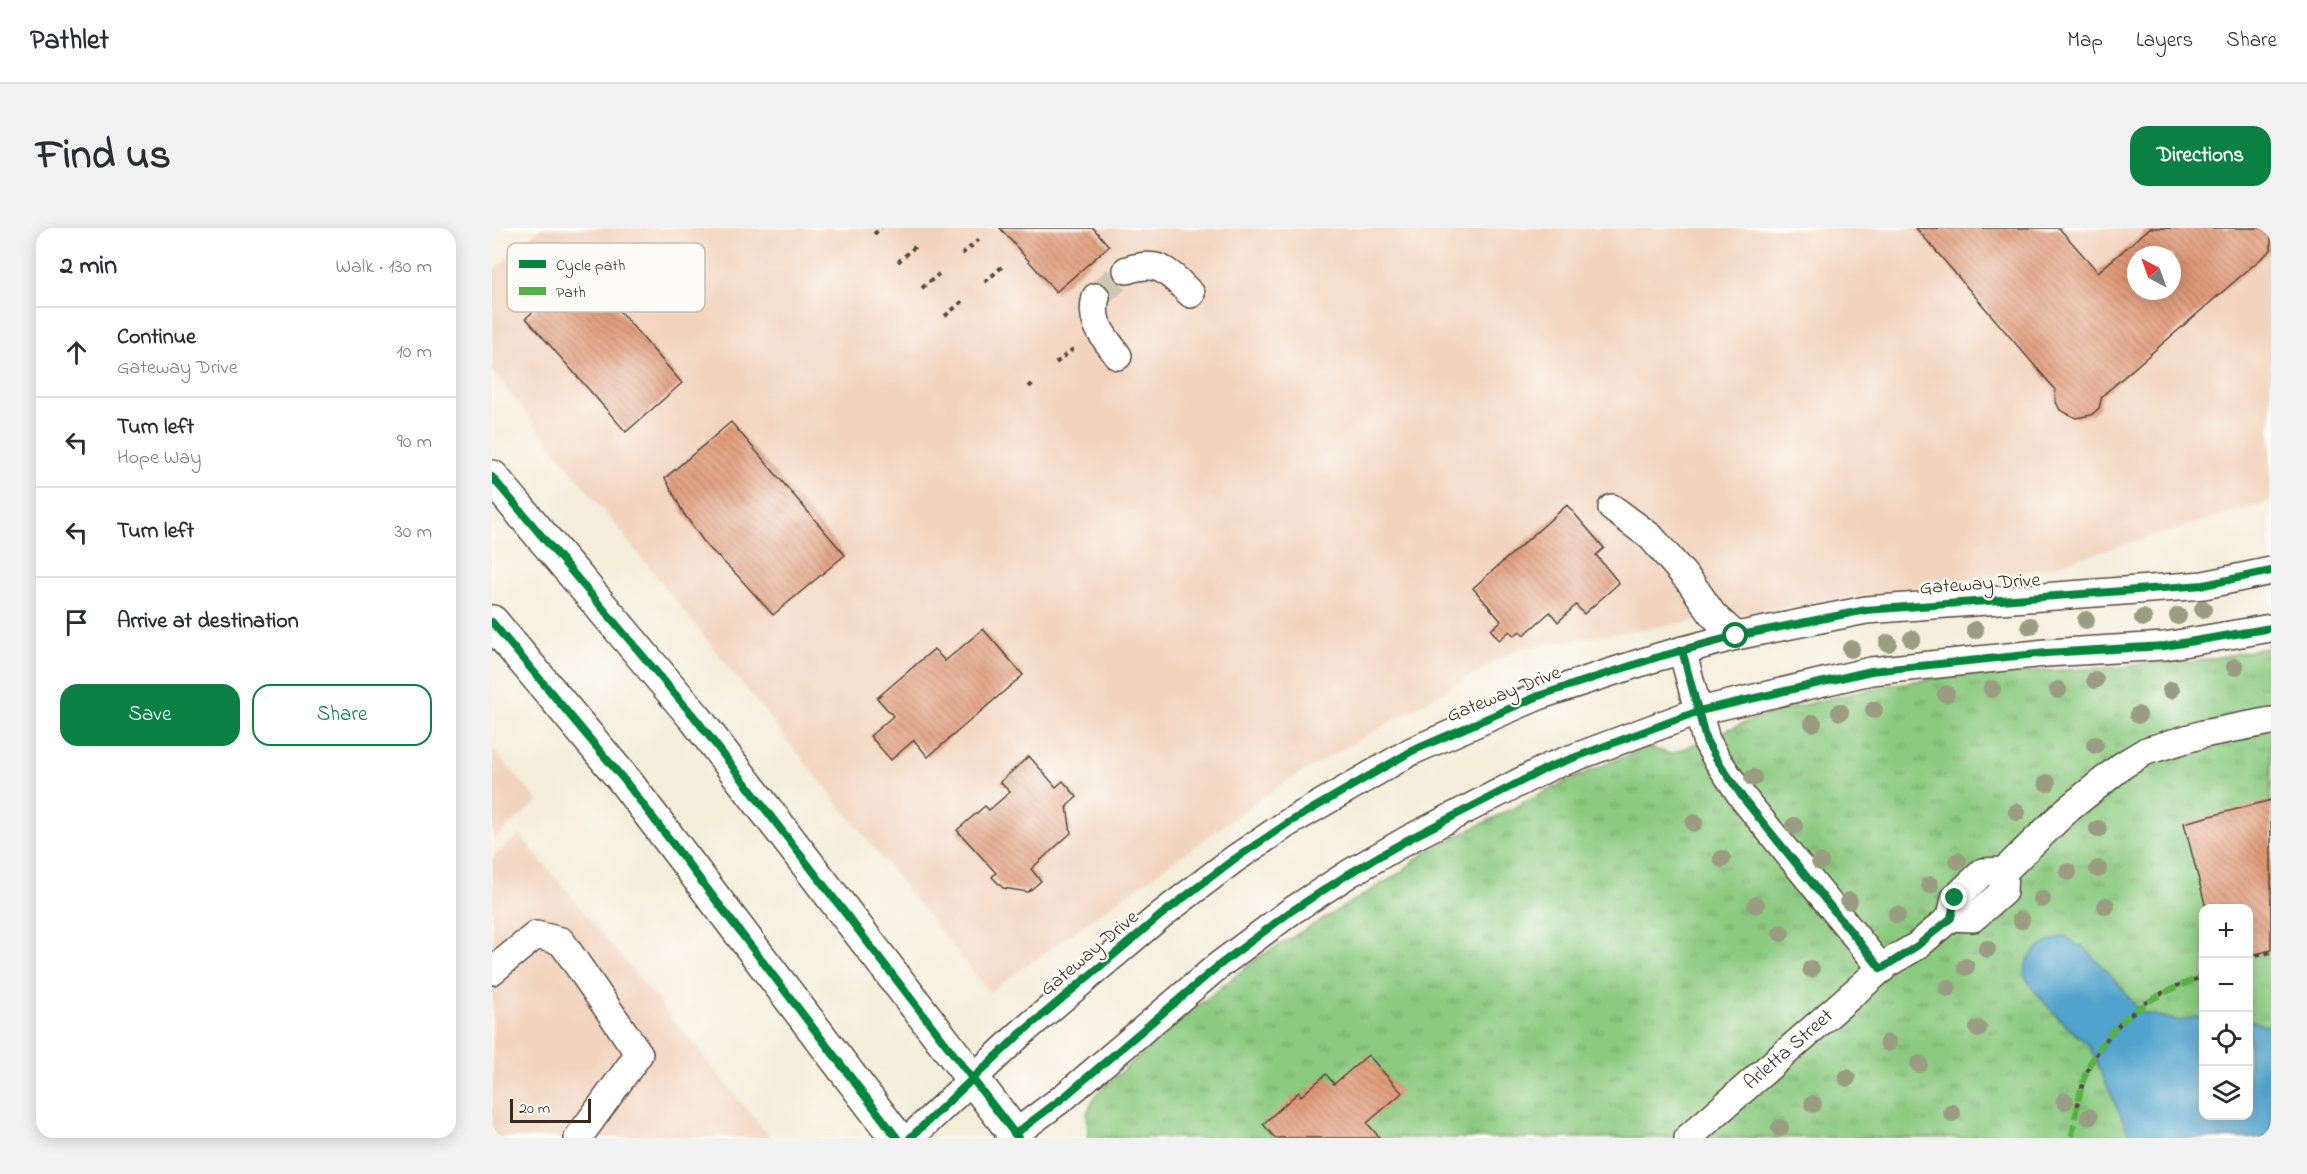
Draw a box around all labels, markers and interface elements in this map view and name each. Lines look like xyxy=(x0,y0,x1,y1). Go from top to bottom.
text: Pathlet xyxy=(30,21,109,62)
text: Map xyxy=(2067,26,2103,56)
text: Layers xyxy=(2136,26,2193,56)
text: Share xyxy=(2226,26,2277,56)
text: Find us xyxy=(36,126,171,187)
button: Directions xyxy=(2130,126,2271,186)
legend xyxy=(507,243,705,312)
north arrow xyxy=(2127,246,2181,300)
text: 2 min xyxy=(60,248,117,286)
text: Walk · 130 m xyxy=(336,253,432,282)
text: Cycle path xyxy=(556,254,625,278)
text: Path xyxy=(556,281,586,305)
text: Continue xyxy=(117,322,196,354)
icon: ahead xyxy=(60,336,93,369)
text: 10 m xyxy=(396,338,432,367)
text: Gateway Drive xyxy=(117,354,238,383)
text: Turn left xyxy=(117,412,194,444)
icon: left xyxy=(60,426,93,459)
text: 90 m xyxy=(397,428,432,457)
text: Hope Way xyxy=(117,444,201,473)
icon: left xyxy=(60,516,93,549)
text: Turn left xyxy=(117,516,194,548)
text: 30 m xyxy=(395,518,432,547)
street label: Gateway Drive xyxy=(1919,566,2041,604)
icon: arrive xyxy=(60,606,93,639)
text: Arrive at destination xyxy=(117,606,299,638)
route start xyxy=(1722,622,1748,648)
street label: Gateway Drive xyxy=(1443,659,1565,731)
button: Save xyxy=(60,684,240,746)
button: Share xyxy=(252,684,432,746)
route end xyxy=(1941,884,1967,910)
street label: Gateway Drive xyxy=(1034,904,1146,1004)
map controls xyxy=(2199,904,2253,1120)
button: + xyxy=(2199,904,2253,958)
button: − xyxy=(2199,958,2253,1012)
street label: Arletta Street xyxy=(1738,1002,1840,1097)
button: locate xyxy=(2199,1012,2253,1066)
button: layers xyxy=(2199,1066,2253,1120)
scale bar xyxy=(510,1096,591,1124)
text: 20 m xyxy=(519,1097,550,1121)

